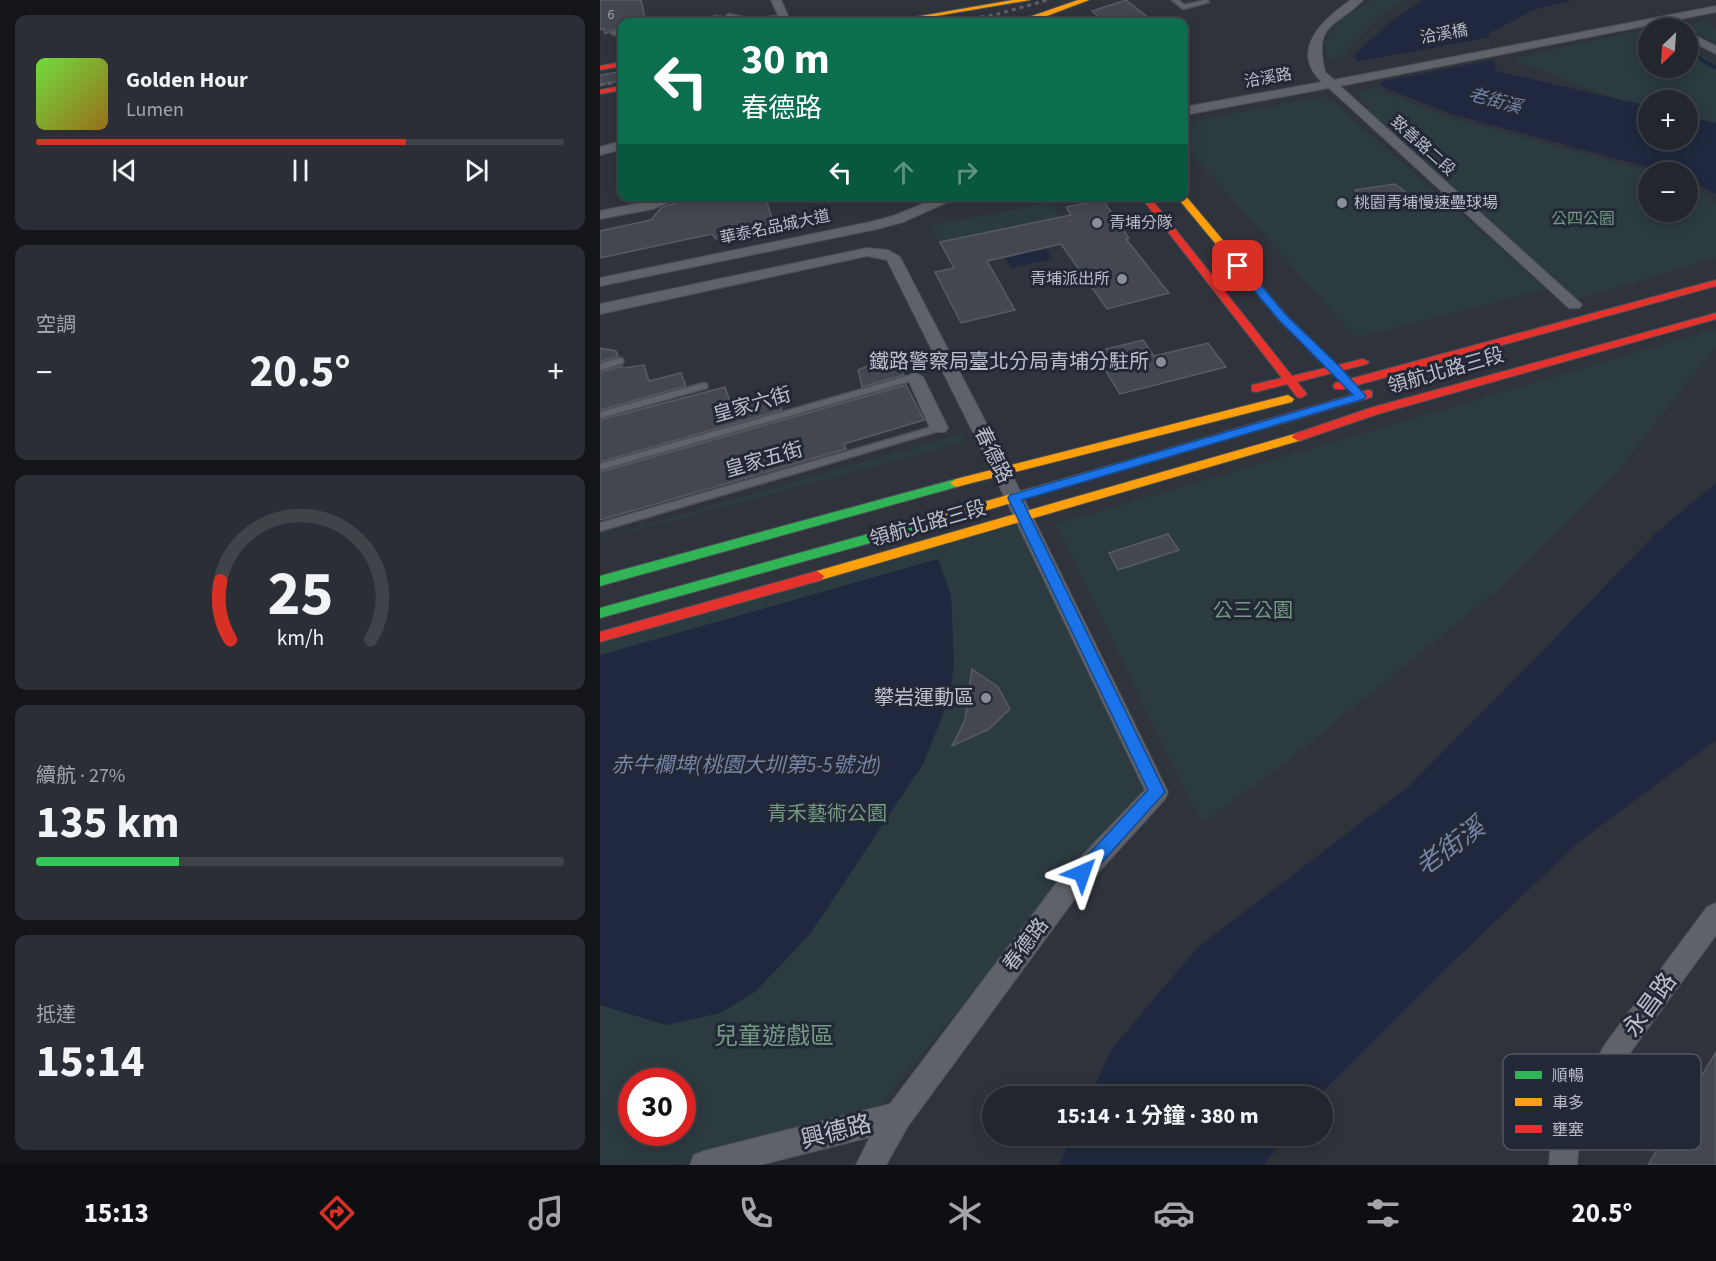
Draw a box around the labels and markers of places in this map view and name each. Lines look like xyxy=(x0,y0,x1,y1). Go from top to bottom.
place label: 桃園青埔慢速壘球場 xyxy=(1354,192,1498,214)
marker: 桃園青埔慢速壘球場 xyxy=(1335,196,1349,210)
place label: 青埔分隊 xyxy=(1109,212,1173,234)
marker: 青埔分隊 xyxy=(1090,216,1104,230)
pin xyxy=(1212,240,1263,291)
place label: 青埔派出所 xyxy=(1030,268,1110,290)
marker: 青埔派出所 xyxy=(1115,272,1129,286)
place label: 鐵路警察局臺北分局青埔分駐所 xyxy=(869,348,1149,376)
marker: 鐵路警察局臺北分局青埔分駐所 xyxy=(1154,355,1168,369)
place label: 攀岩運動區 xyxy=(874,684,974,712)
marker: 攀岩運動區 xyxy=(979,691,993,705)

